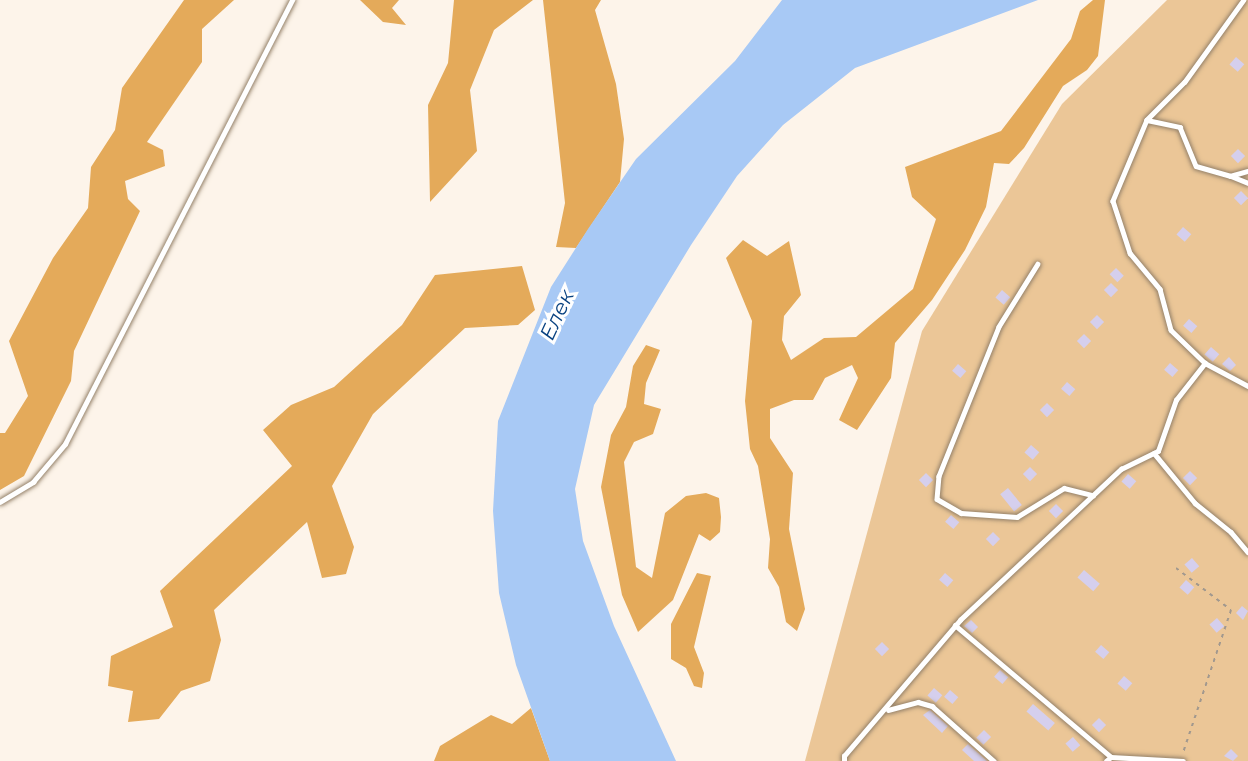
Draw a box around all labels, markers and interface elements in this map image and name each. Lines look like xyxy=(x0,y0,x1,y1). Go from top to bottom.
water label: Елек xyxy=(535,286,579,344)

